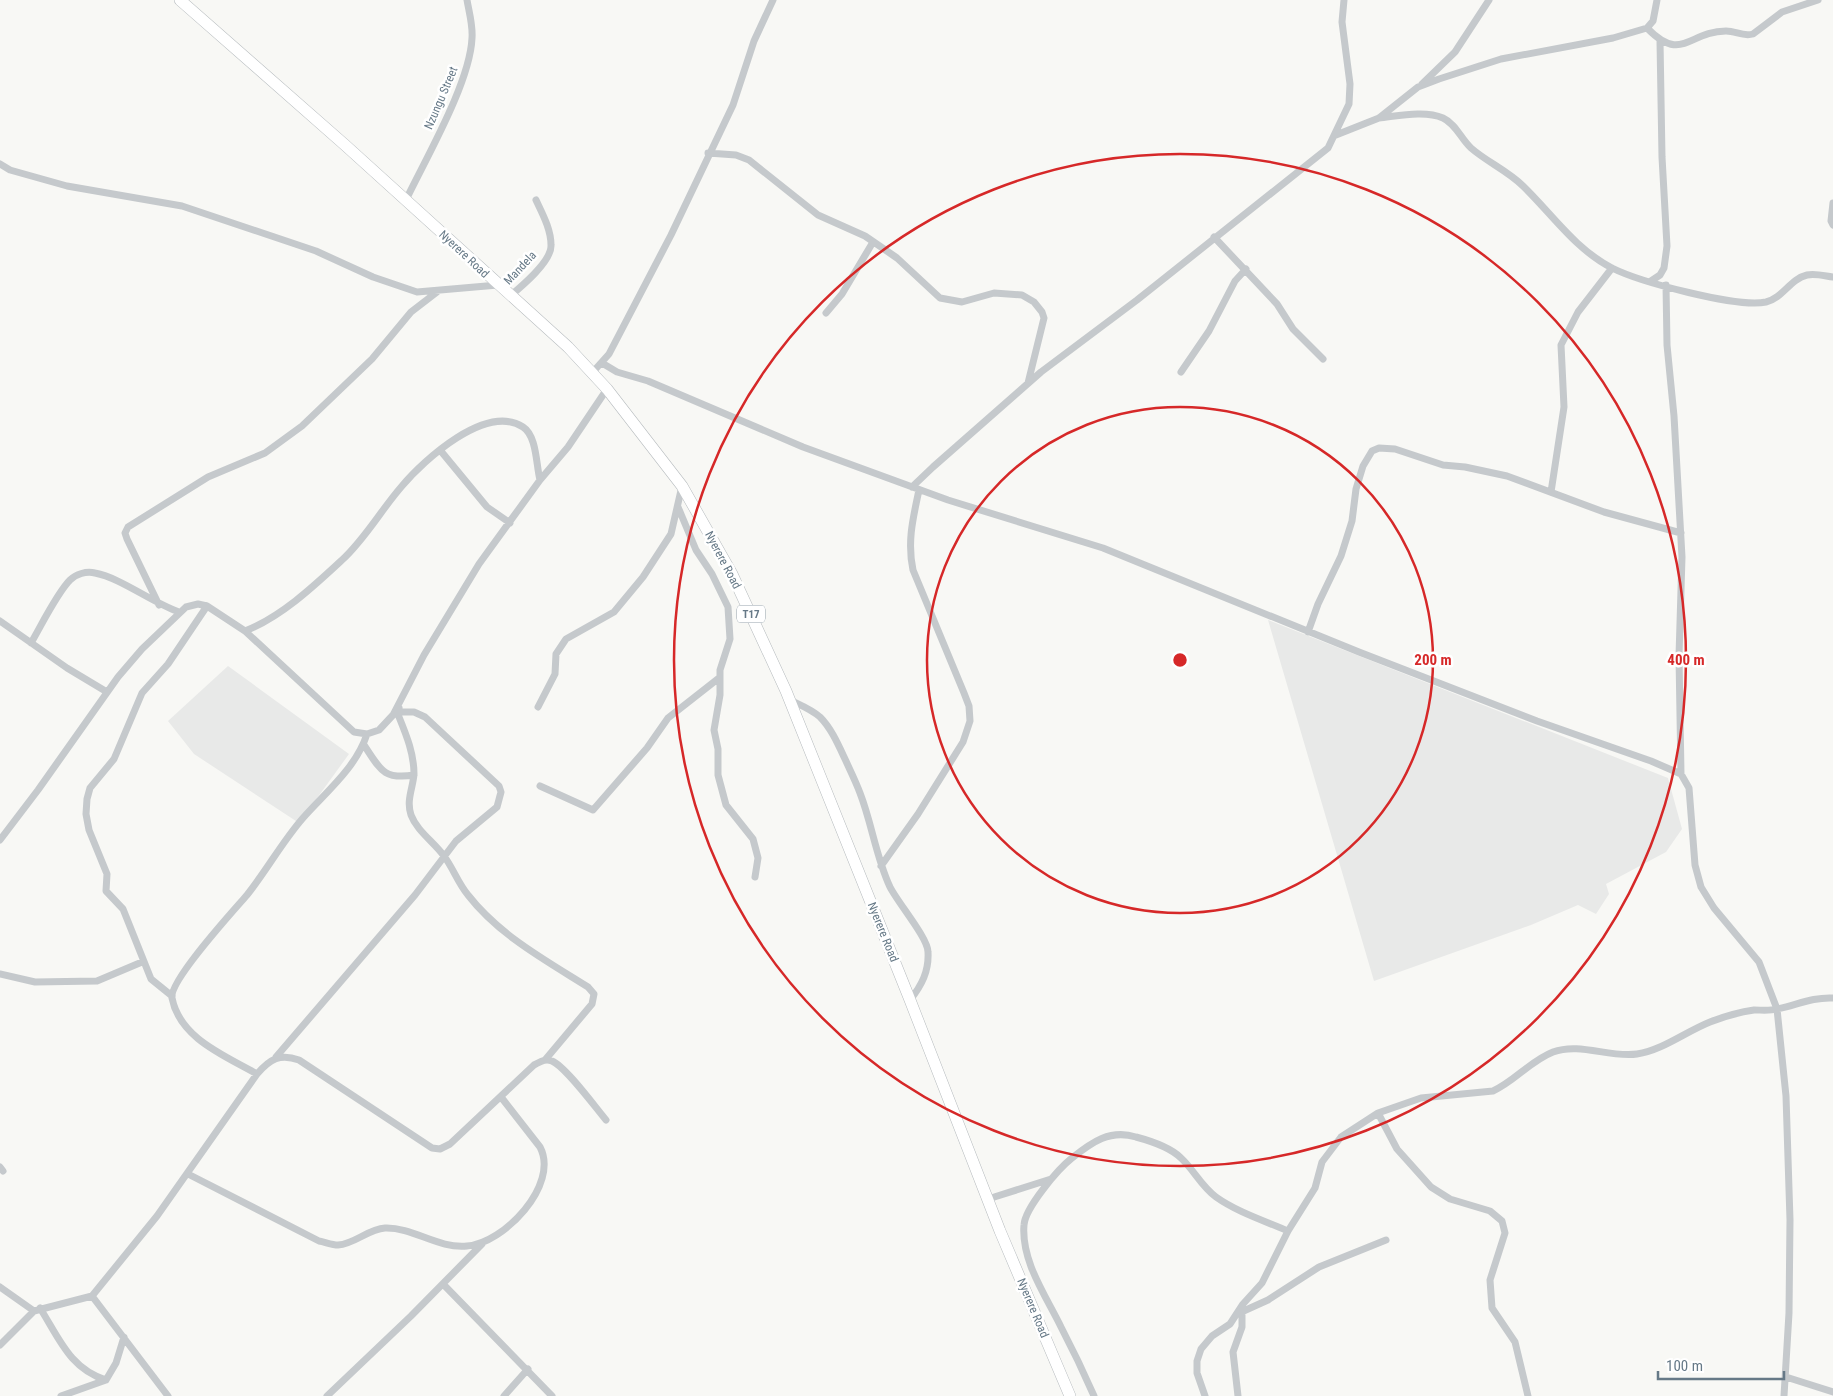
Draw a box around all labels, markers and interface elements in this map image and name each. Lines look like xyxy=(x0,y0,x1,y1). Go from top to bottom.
street label: Nzungu Street xyxy=(421,64,461,132)
street label: Nyerere Road xyxy=(436,227,492,281)
street label: Mandela xyxy=(501,248,539,288)
street label: Nyerere Road xyxy=(702,529,744,591)
road number: T17 xyxy=(737,606,765,622)
centre of rings xyxy=(1171,651,1189,669)
text: 200 m xyxy=(1414,651,1452,669)
text: 400 m xyxy=(1667,651,1705,669)
street label: Nyerere Road xyxy=(865,900,901,964)
street label: Nyerere Road xyxy=(1014,1276,1052,1340)
scale bar xyxy=(1658,1348,1784,1380)
text: 100 m xyxy=(1666,1357,1703,1375)

